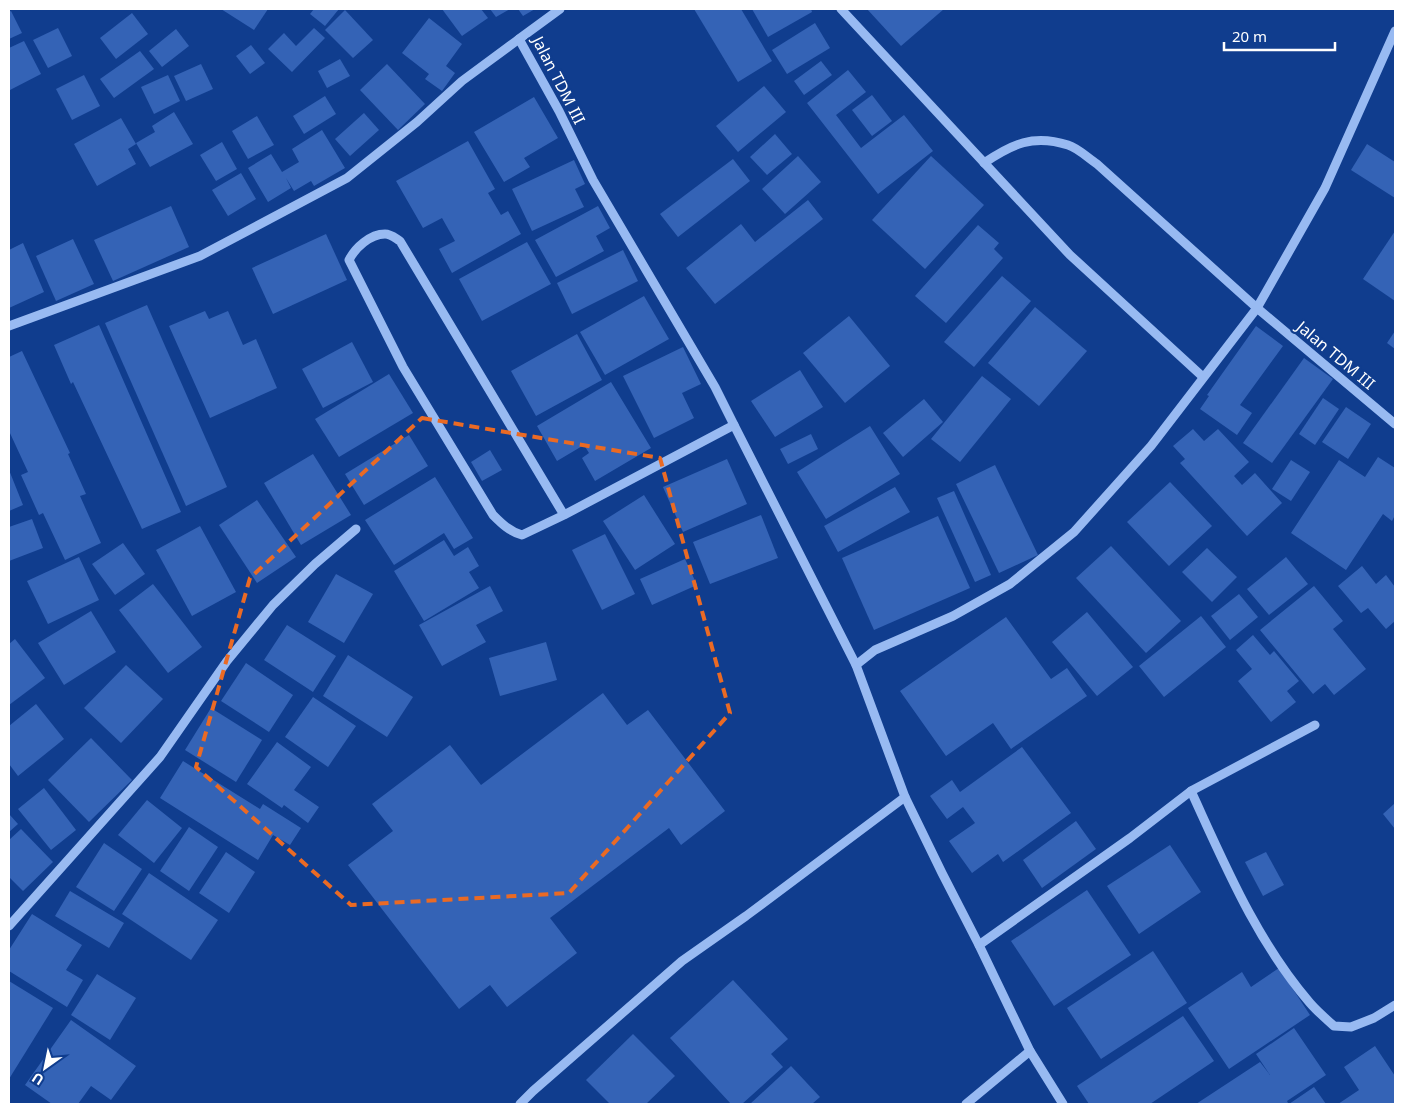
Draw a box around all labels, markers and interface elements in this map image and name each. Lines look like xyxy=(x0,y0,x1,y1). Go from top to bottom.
scale bar xyxy=(1224,20,1335,52)
text: 20 m xyxy=(1232,26,1267,46)
street label: Jalan TDM III xyxy=(526,30,591,128)
street label: Jalan TDM III xyxy=(1291,314,1380,394)
north arrow xyxy=(20,1043,70,1093)
text: U xyxy=(28,1068,47,1090)

